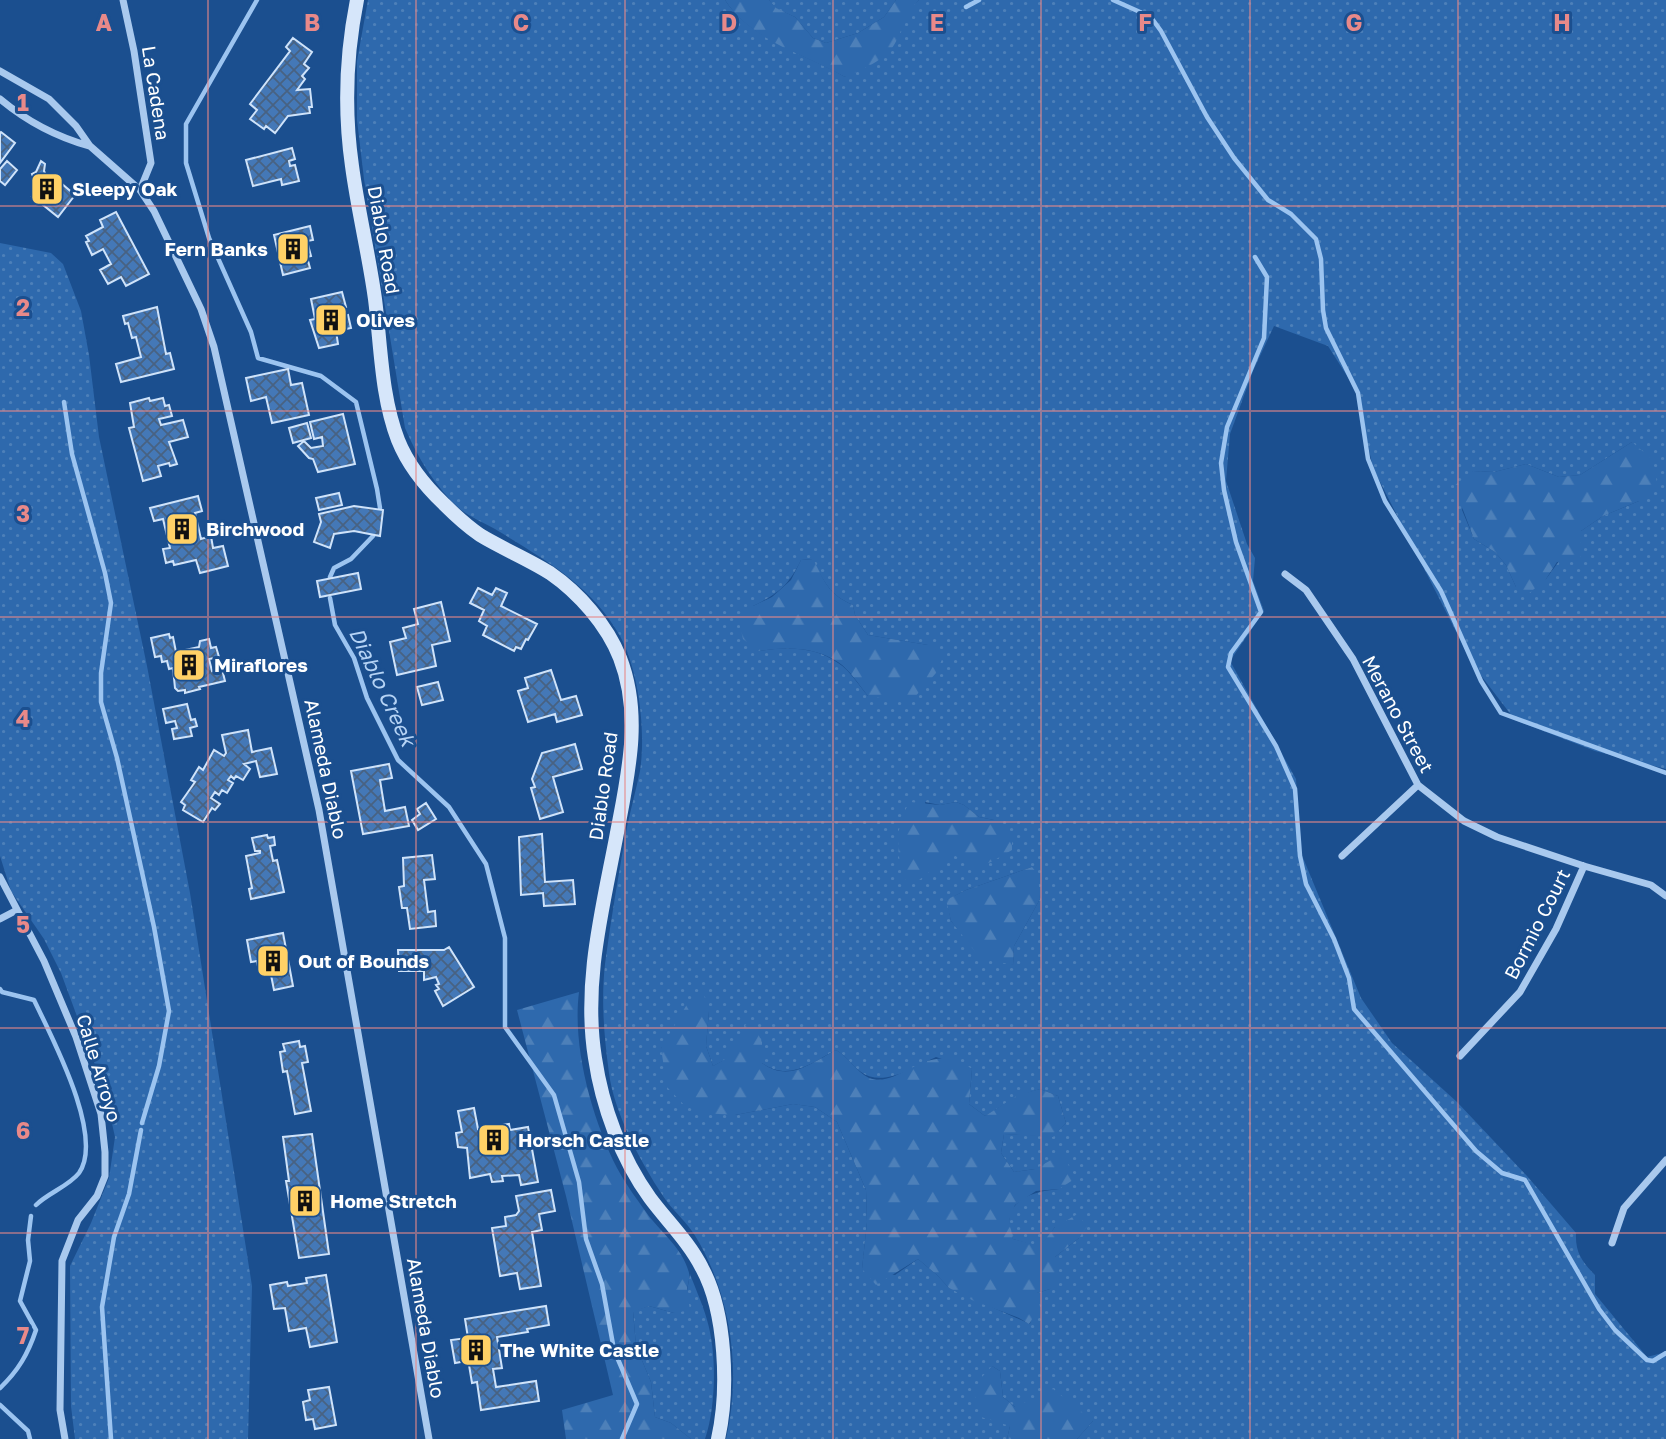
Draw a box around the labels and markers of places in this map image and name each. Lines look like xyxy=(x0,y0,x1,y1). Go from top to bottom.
building icon: Sleepy Oak xyxy=(28,170,66,208)
place label: Sleepy Oak xyxy=(72,177,178,200)
building icon: Fern Banks xyxy=(274,230,312,268)
place label: Fern Banks xyxy=(165,237,268,260)
building icon: Olives xyxy=(312,301,350,339)
place label: Olives xyxy=(356,308,415,331)
building icon: Birchwood xyxy=(163,510,201,548)
place label: Birchwood xyxy=(206,517,304,540)
building icon: Miraflores xyxy=(170,646,208,684)
place label: Miraflores xyxy=(214,653,308,676)
building icon: Out of Bounds xyxy=(254,942,292,980)
place label: Out of Bounds xyxy=(298,949,430,972)
building icon: Horsch Castle xyxy=(475,1121,513,1159)
place label: Horsch Castle xyxy=(518,1128,649,1151)
building icon: Home Stretch xyxy=(286,1182,324,1220)
place label: Home Stretch xyxy=(330,1189,457,1212)
building icon: The White Castle xyxy=(457,1331,495,1369)
place label: The White Castle xyxy=(500,1338,659,1361)

